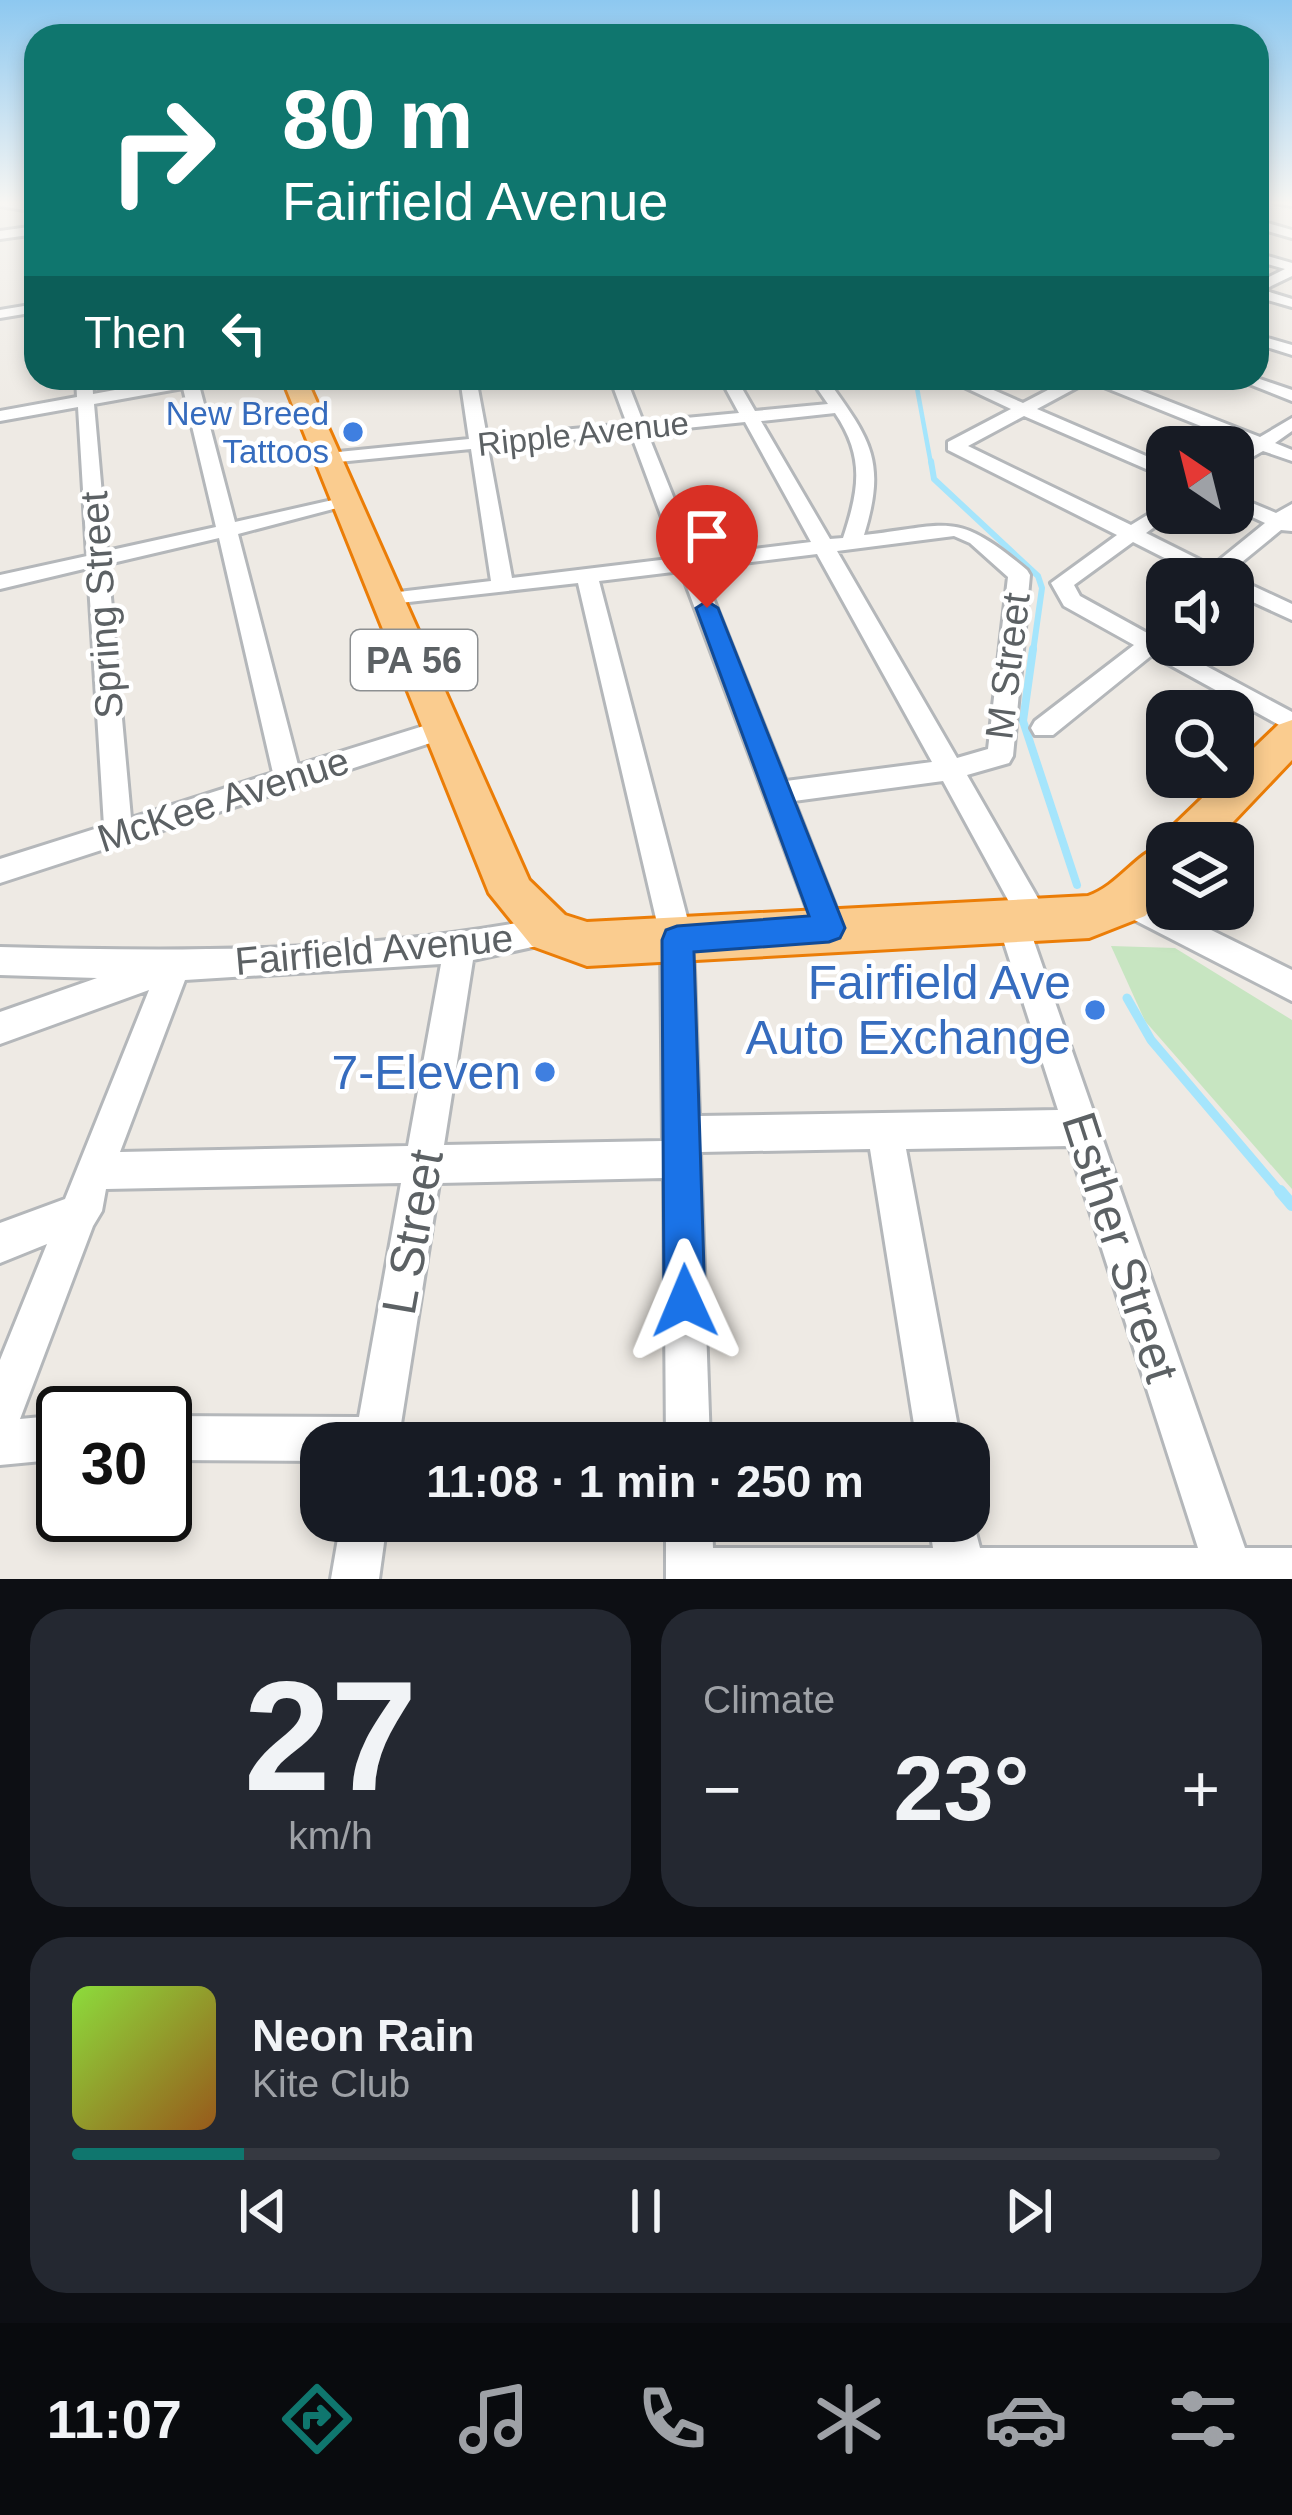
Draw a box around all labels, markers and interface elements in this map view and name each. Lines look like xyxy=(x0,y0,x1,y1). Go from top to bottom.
icon: right xyxy=(84,72,240,228)
text: 80 m xyxy=(282,72,473,166)
text: Fairfield Avenue xyxy=(282,171,668,231)
icon: left xyxy=(211,300,277,366)
text: Then xyxy=(84,307,187,358)
place label: New Breed Tattoos xyxy=(166,395,329,470)
street label: Ripple Avenue xyxy=(476,404,691,463)
marker: New Breed Tattoos xyxy=(340,419,366,445)
north arrow xyxy=(1146,426,1254,534)
map controls xyxy=(1146,426,1254,930)
pin xyxy=(656,485,758,608)
street label: Spring Street xyxy=(72,490,131,720)
icon: arrive xyxy=(674,503,740,569)
button: sound xyxy=(1146,558,1254,666)
street label: M Street xyxy=(977,590,1038,742)
road number: PA 56 xyxy=(351,630,477,690)
button: search xyxy=(1146,690,1254,798)
street label: McKee Avenue xyxy=(92,739,354,860)
button: layers xyxy=(1146,822,1254,930)
street label: Fairfield Avenue xyxy=(233,916,515,983)
place label: Fairfield Ave Auto Exchange xyxy=(745,956,1071,1064)
marker: Fairfield Ave Auto Exchange xyxy=(1082,997,1108,1023)
place label: 7-Eleven xyxy=(332,1046,521,1099)
marker: 7-Eleven xyxy=(532,1059,558,1085)
street label: Esther Street xyxy=(1052,1106,1189,1389)
street label: L Street xyxy=(372,1146,453,1319)
position arrow xyxy=(622,1238,748,1364)
speed limit sign: 30 xyxy=(36,1386,192,1542)
text: 11:08 · 1 min · 250 m xyxy=(426,1456,864,1507)
text: 27 xyxy=(244,1649,417,1823)
text: Climate xyxy=(703,1678,835,1721)
text: 23° xyxy=(893,1739,1030,1839)
text: − xyxy=(703,1752,742,1826)
text: + xyxy=(1181,1752,1220,1826)
text: km/h xyxy=(288,1814,373,1857)
text: Neon Rain xyxy=(252,2010,475,2061)
text: Kite Club xyxy=(252,2062,410,2105)
icon: previous xyxy=(230,2178,296,2244)
icon: pause xyxy=(613,2178,679,2244)
icon: next xyxy=(996,2178,1062,2244)
icon: directions xyxy=(275,2377,359,2461)
icon: music xyxy=(452,2377,536,2461)
icon: phone xyxy=(630,2377,714,2461)
icon: climate xyxy=(807,2377,891,2461)
icon: car xyxy=(984,2377,1068,2461)
icon: filters xyxy=(1161,2377,1245,2461)
text: 11:07 xyxy=(47,2389,182,2449)

